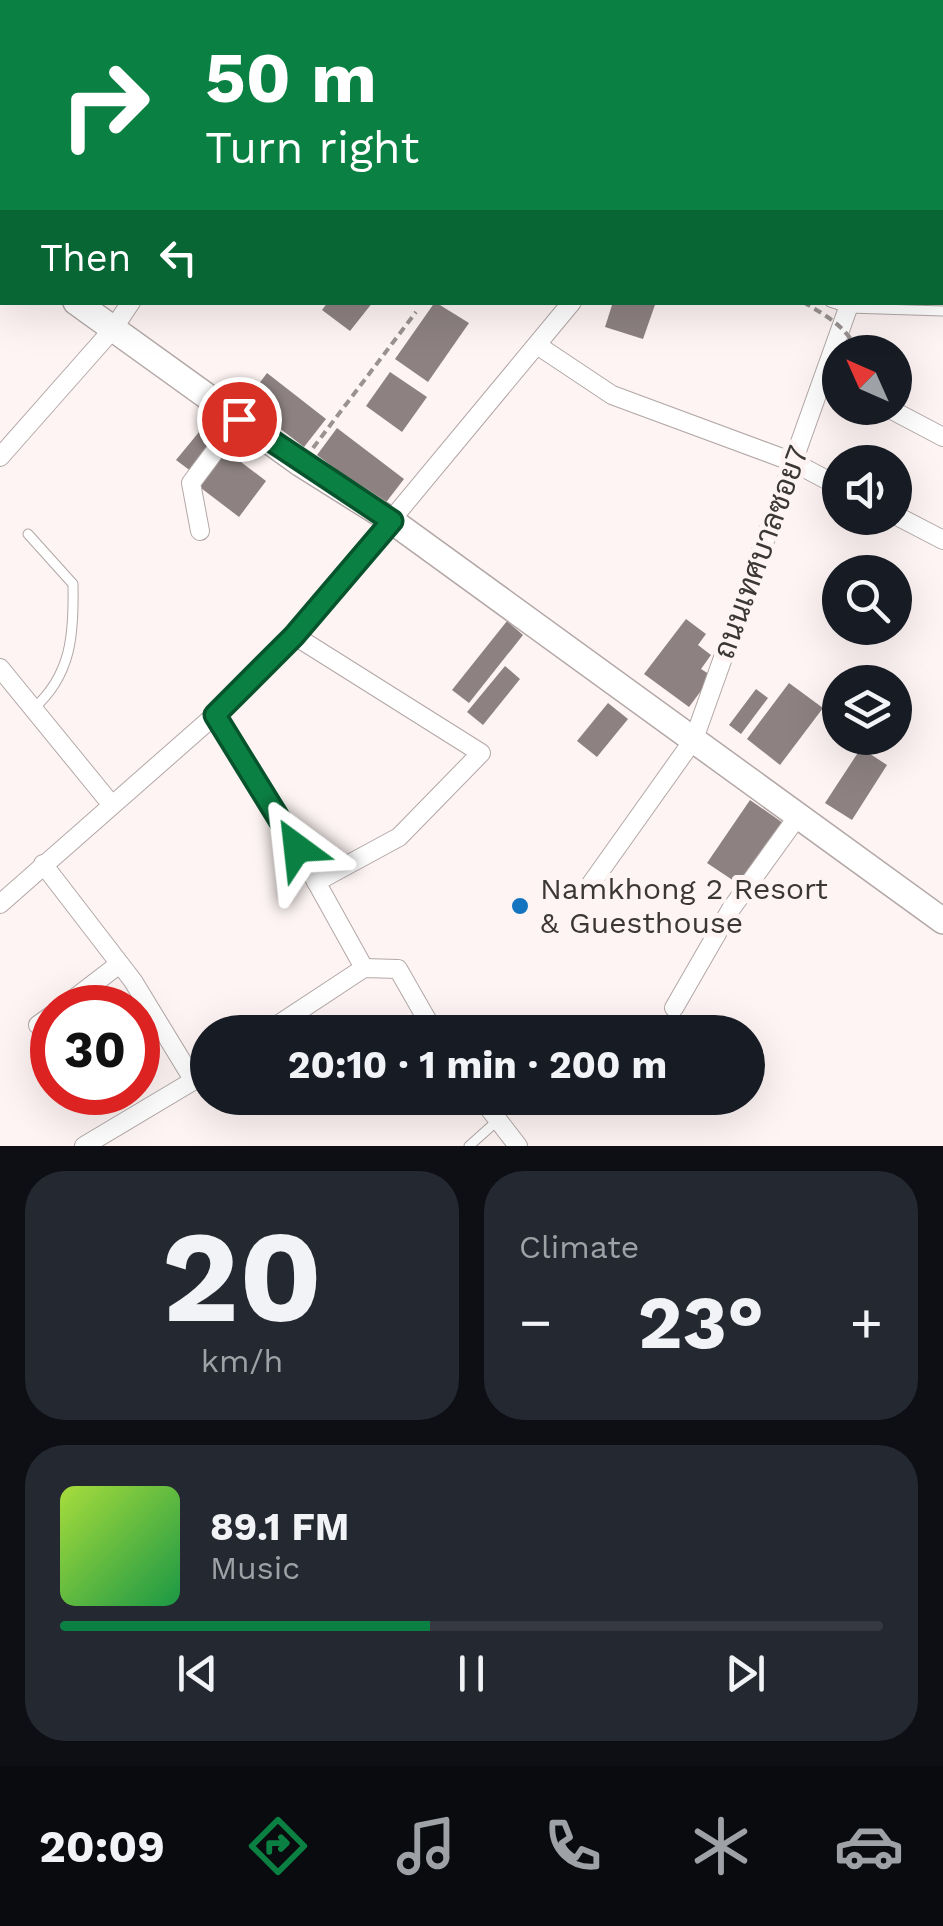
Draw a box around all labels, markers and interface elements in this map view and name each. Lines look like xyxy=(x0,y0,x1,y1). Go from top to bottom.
text: 50 m xyxy=(205,37,377,119)
icon: right xyxy=(40,40,170,170)
text: Turn right xyxy=(205,121,419,174)
icon: left xyxy=(151,230,206,285)
text: Then xyxy=(40,236,131,280)
north arrow xyxy=(822,335,912,425)
map controls xyxy=(822,335,912,755)
pin xyxy=(197,377,282,462)
icon: arrive xyxy=(212,392,267,447)
street label: ถนนเทศบาลซอย7 xyxy=(706,441,815,663)
button: sound xyxy=(822,445,912,535)
button: search xyxy=(822,555,912,645)
button: layers xyxy=(822,665,912,755)
position arrow xyxy=(245,796,349,900)
place label: Namkhong 2 Resort & Guesthouse xyxy=(540,871,828,940)
marker: Namkhong 2 Resort & Guesthouse xyxy=(509,895,531,917)
speed limit sign: 30 xyxy=(30,985,160,1115)
text: 20:10 · 1 min · 200 m xyxy=(288,1043,667,1087)
text: 20 xyxy=(161,1200,323,1353)
text: Climate xyxy=(519,1228,639,1266)
text: 23° xyxy=(638,1278,764,1366)
text: − xyxy=(519,1290,552,1354)
text: + xyxy=(850,1290,883,1354)
text: km/h xyxy=(201,1342,283,1380)
text: 89.1 FM xyxy=(210,1505,349,1549)
text: Music xyxy=(210,1549,300,1587)
icon: previous xyxy=(170,1646,225,1701)
icon: pause xyxy=(444,1646,499,1701)
icon: next xyxy=(718,1646,773,1701)
icon: directions xyxy=(243,1811,313,1881)
icon: music xyxy=(391,1811,461,1881)
icon: phone xyxy=(538,1811,608,1881)
icon: climate xyxy=(686,1811,756,1881)
icon: car xyxy=(834,1811,904,1881)
text: 20:09 xyxy=(39,1820,165,1873)

